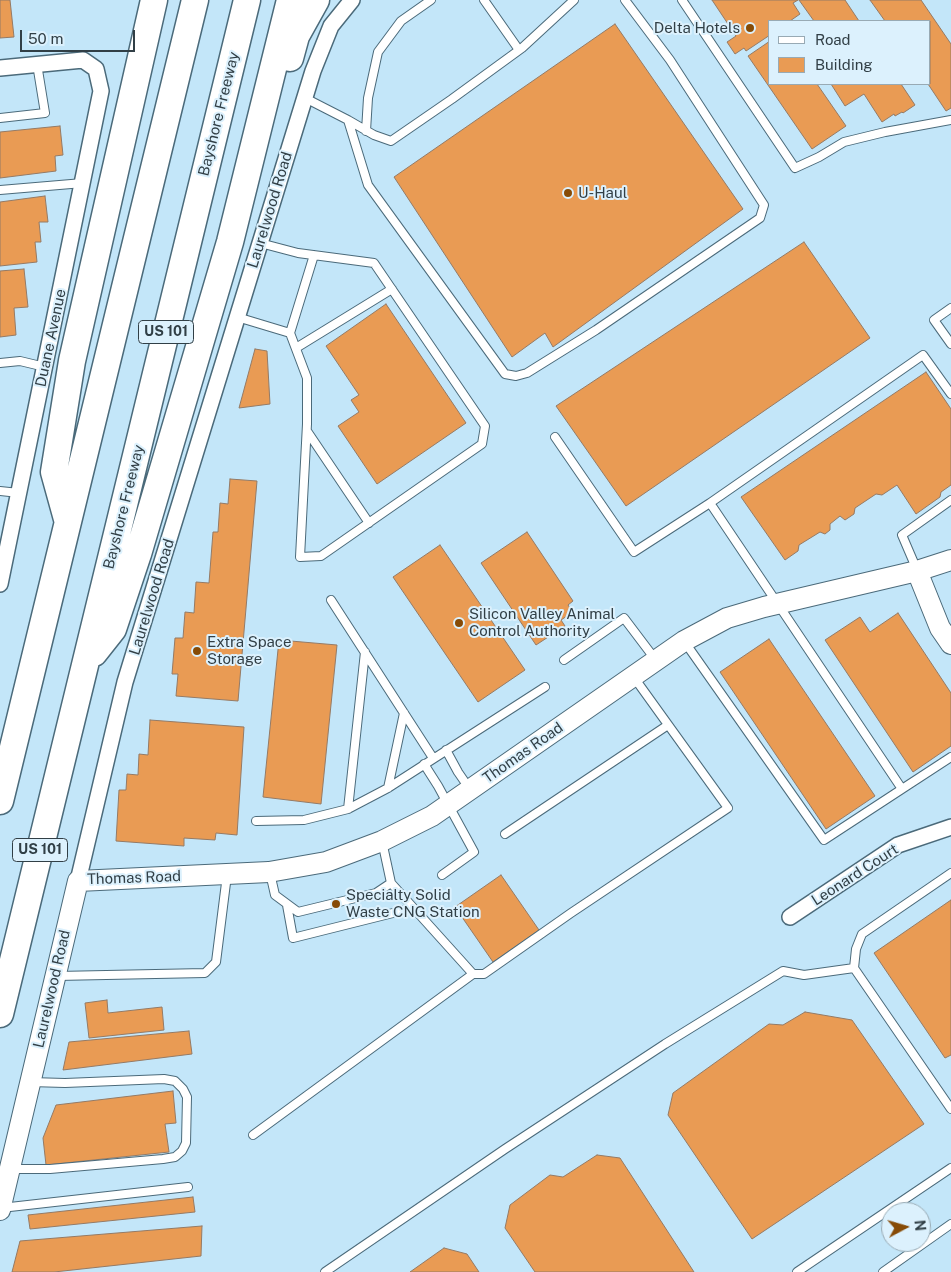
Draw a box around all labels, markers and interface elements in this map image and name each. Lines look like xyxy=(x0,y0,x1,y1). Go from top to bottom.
place label: Delta Hotels xyxy=(654,19,740,37)
scale bar xyxy=(22,20,138,52)
legend xyxy=(768,20,931,85)
marker: Delta Hotels xyxy=(744,22,756,34)
text: 50 m xyxy=(28,30,63,47)
text: Road xyxy=(815,31,851,48)
street label: Bayshore Freeway xyxy=(195,50,243,178)
text: Building xyxy=(815,56,873,73)
street label: Laurelwood Road xyxy=(244,150,296,270)
place label: U-Haul xyxy=(578,184,627,202)
marker: U-Haul xyxy=(562,187,574,199)
street label: Duane Avenue xyxy=(32,287,70,389)
road number: US 101 xyxy=(138,321,194,344)
street label: Bayshore Freeway xyxy=(100,443,148,571)
street label: Laurelwood Road xyxy=(126,537,178,657)
place label: Silicon Valley Animal Control Authority xyxy=(469,605,615,640)
marker: Silicon Valley Animal Control Authority xyxy=(453,617,465,629)
place label: Extra Space Storage xyxy=(207,633,291,668)
marker: Extra Space Storage xyxy=(191,645,203,657)
street label: Thomas Road xyxy=(479,719,567,787)
road number: US 101 xyxy=(12,838,68,862)
street label: Leonard Court xyxy=(808,840,902,910)
street label: Thomas Road xyxy=(87,867,181,889)
place label: Specialty Solid Waste CNG Station xyxy=(346,886,480,921)
marker: Specialty Solid Waste CNG Station xyxy=(330,898,342,910)
street label: Laurelwood Road xyxy=(30,928,74,1050)
north arrow xyxy=(881,1202,931,1252)
text: N xyxy=(911,1219,928,1232)

